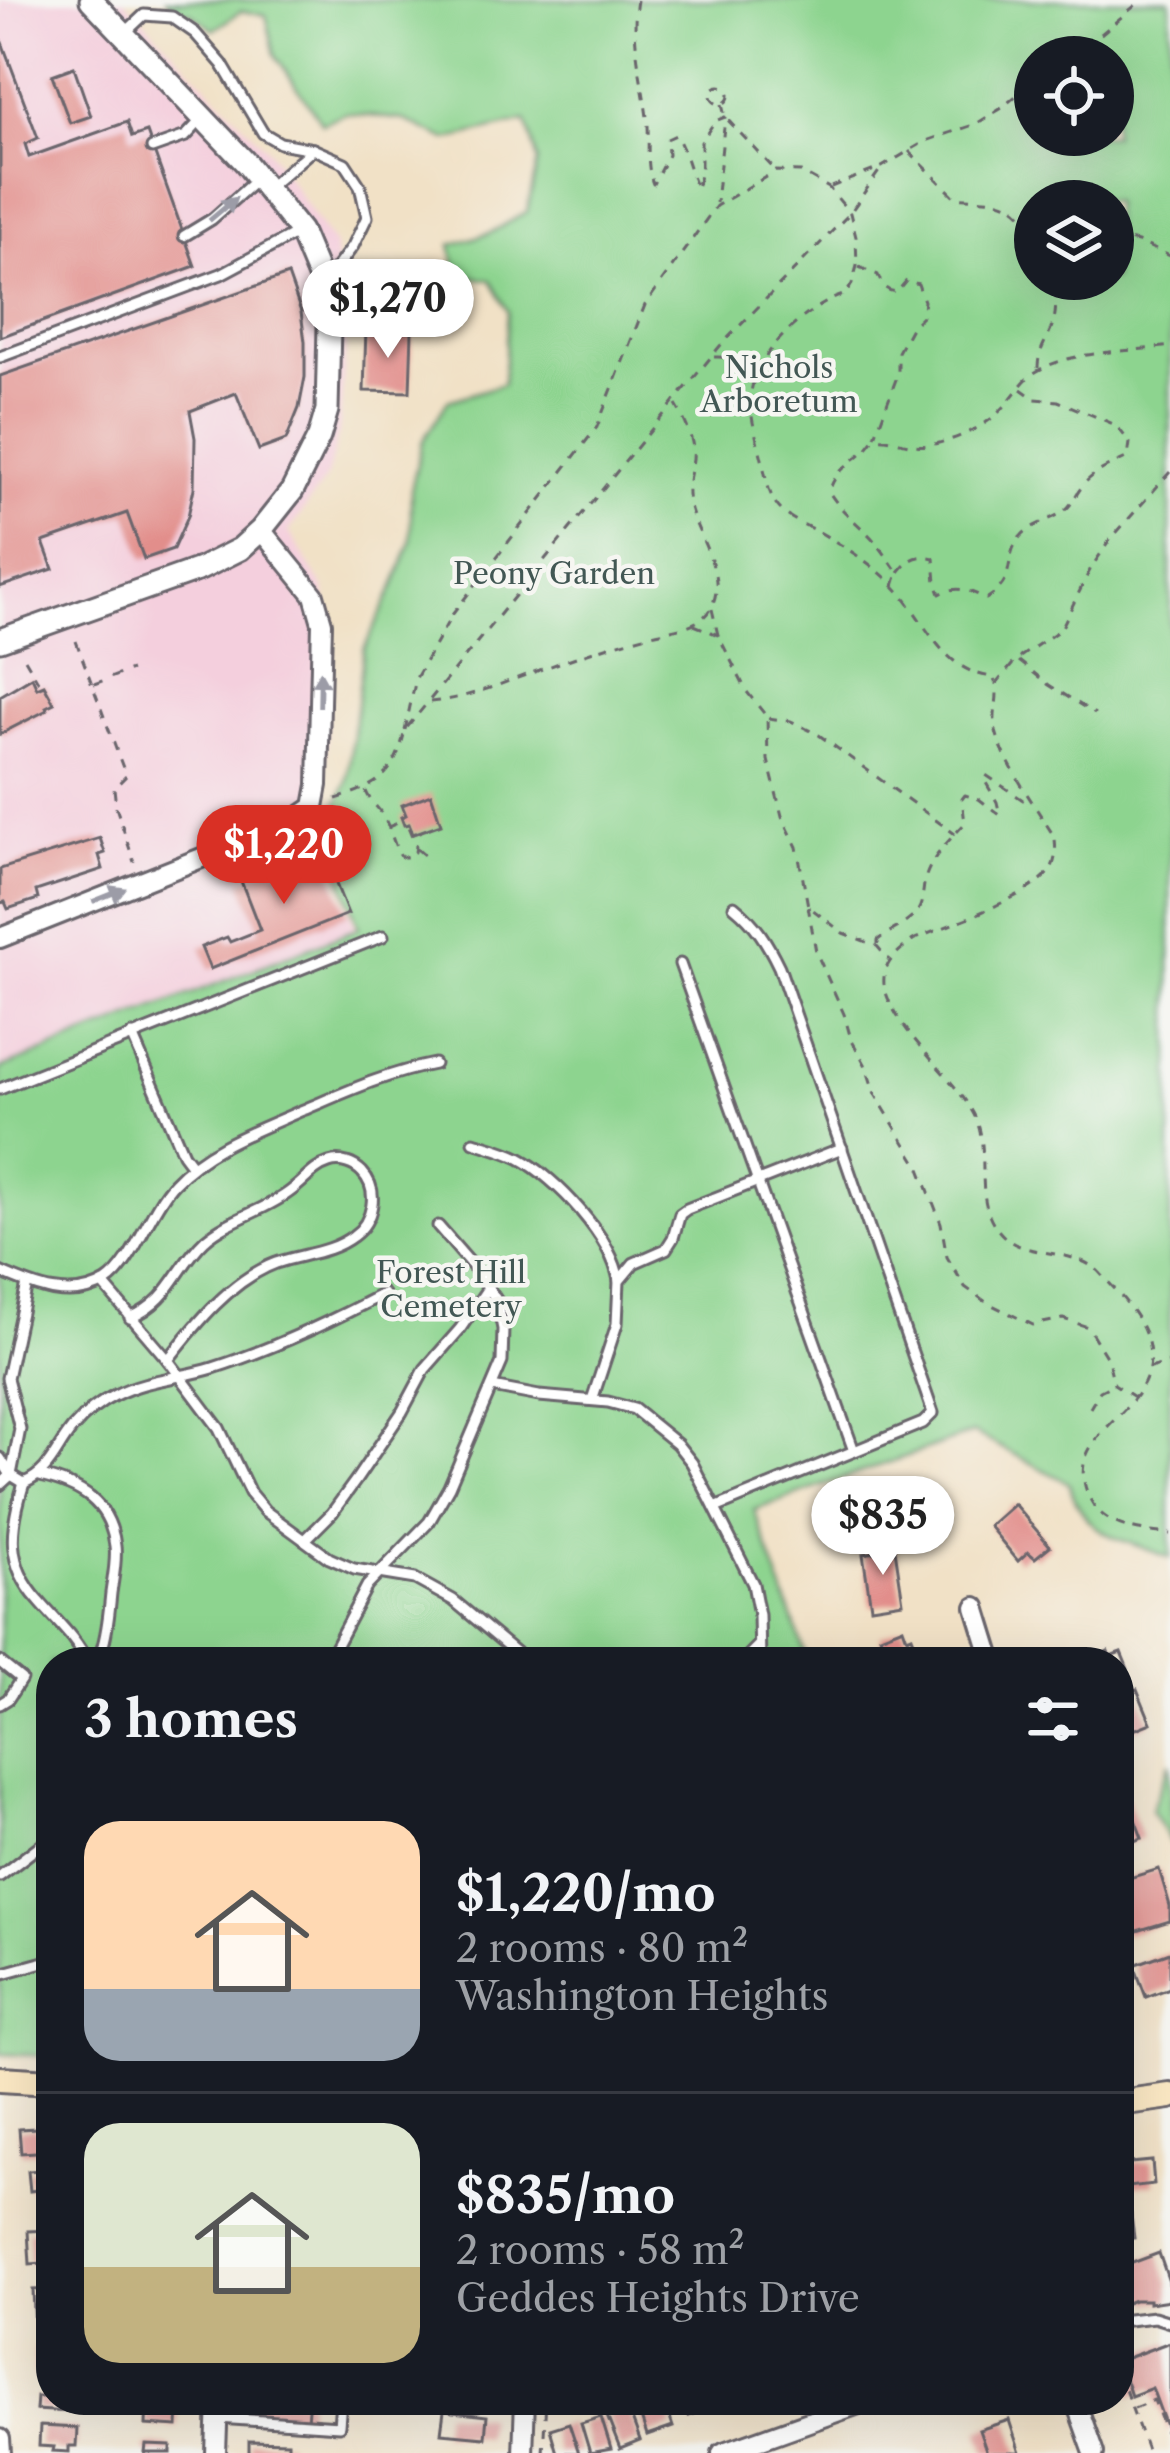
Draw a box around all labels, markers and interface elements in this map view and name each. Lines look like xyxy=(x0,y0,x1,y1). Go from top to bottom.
map controls xyxy=(1014,36,1134,300)
button: locate xyxy=(1014,36,1134,156)
button: layers xyxy=(1014,180,1134,300)
one-way arrow xyxy=(208,196,238,222)
pin: $1,270 xyxy=(290,259,486,361)
text: $1,270 xyxy=(329,274,447,322)
park label: Nichols Arboretum xyxy=(699,349,858,420)
park label: Peony Garden xyxy=(453,555,655,592)
one-way arrow xyxy=(310,669,329,707)
pin: $1,220 xyxy=(186,805,382,907)
text: $1,220 xyxy=(224,820,344,868)
one-way arrow xyxy=(91,885,127,904)
park label: Forest Hill Cemetery xyxy=(376,1254,526,1325)
pin: $835 xyxy=(812,1476,954,1578)
text: $835 xyxy=(838,1491,928,1539)
icon: filters xyxy=(1020,1686,1086,1752)
text: 3 homes xyxy=(84,1688,298,1750)
text: $1,220/mo xyxy=(456,1862,716,1924)
icon: home xyxy=(180,1869,324,2013)
text: 2 rooms · 80 m² xyxy=(456,1924,748,1972)
text: Washington Heights xyxy=(456,1972,829,2020)
text: $835/mo xyxy=(456,2164,675,2226)
icon: home xyxy=(180,2171,324,2315)
text: 2 rooms · 58 m² xyxy=(456,2226,745,2274)
text: Geddes Heights Drive xyxy=(456,2274,860,2322)

